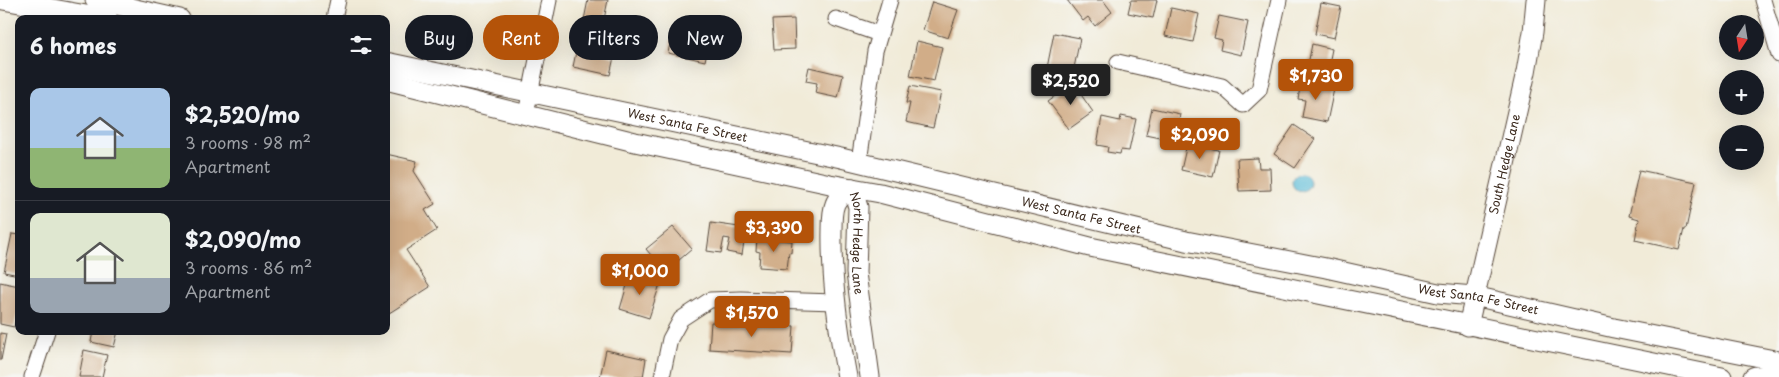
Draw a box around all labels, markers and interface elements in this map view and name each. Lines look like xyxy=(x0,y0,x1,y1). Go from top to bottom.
chip: Buy xyxy=(405,15,473,60)
chip: Rent xyxy=(483,15,559,60)
chip: Filters xyxy=(569,15,658,60)
chip: New xyxy=(668,15,742,60)
north arrow xyxy=(1719,15,1764,60)
map controls xyxy=(1719,15,1764,170)
text: 6 homes xyxy=(30,29,116,61)
icon: filters xyxy=(347,31,375,59)
pin: $1,730 xyxy=(1275,58,1357,101)
text: $1,730 xyxy=(1289,63,1343,87)
pin: $2,520 xyxy=(1030,64,1112,106)
text: $2,520 xyxy=(1042,68,1100,92)
button: + xyxy=(1719,70,1764,115)
text: $2,520/mo xyxy=(185,98,300,130)
street label: West Santa Fe Street xyxy=(626,103,749,146)
icon: home xyxy=(70,108,130,168)
street label: South Hedge Lane xyxy=(1484,112,1524,216)
pin: $2,090 xyxy=(1159,118,1241,160)
text: $2,090 xyxy=(1171,122,1229,146)
button: − xyxy=(1719,125,1764,170)
text: 3 rooms · 98 m² xyxy=(185,130,311,154)
text: Apartment xyxy=(185,154,270,178)
street label: North Hedge Lane xyxy=(846,189,869,296)
street label: West Santa Fe Street xyxy=(1020,192,1143,238)
pin: $3,390 xyxy=(733,210,815,253)
text: $3,390 xyxy=(746,215,802,239)
text: $2,090/mo xyxy=(185,223,301,255)
icon: home xyxy=(70,233,130,293)
pin: $1,000 xyxy=(599,254,681,296)
text: 3 rooms · 86 m² xyxy=(185,255,312,279)
text: $1,000 xyxy=(612,258,668,282)
text: Apartment xyxy=(185,279,270,303)
street label: West Santa Fe Street xyxy=(1416,279,1541,318)
pin: $1,570 xyxy=(711,296,793,338)
text: $1,570 xyxy=(726,300,778,324)

